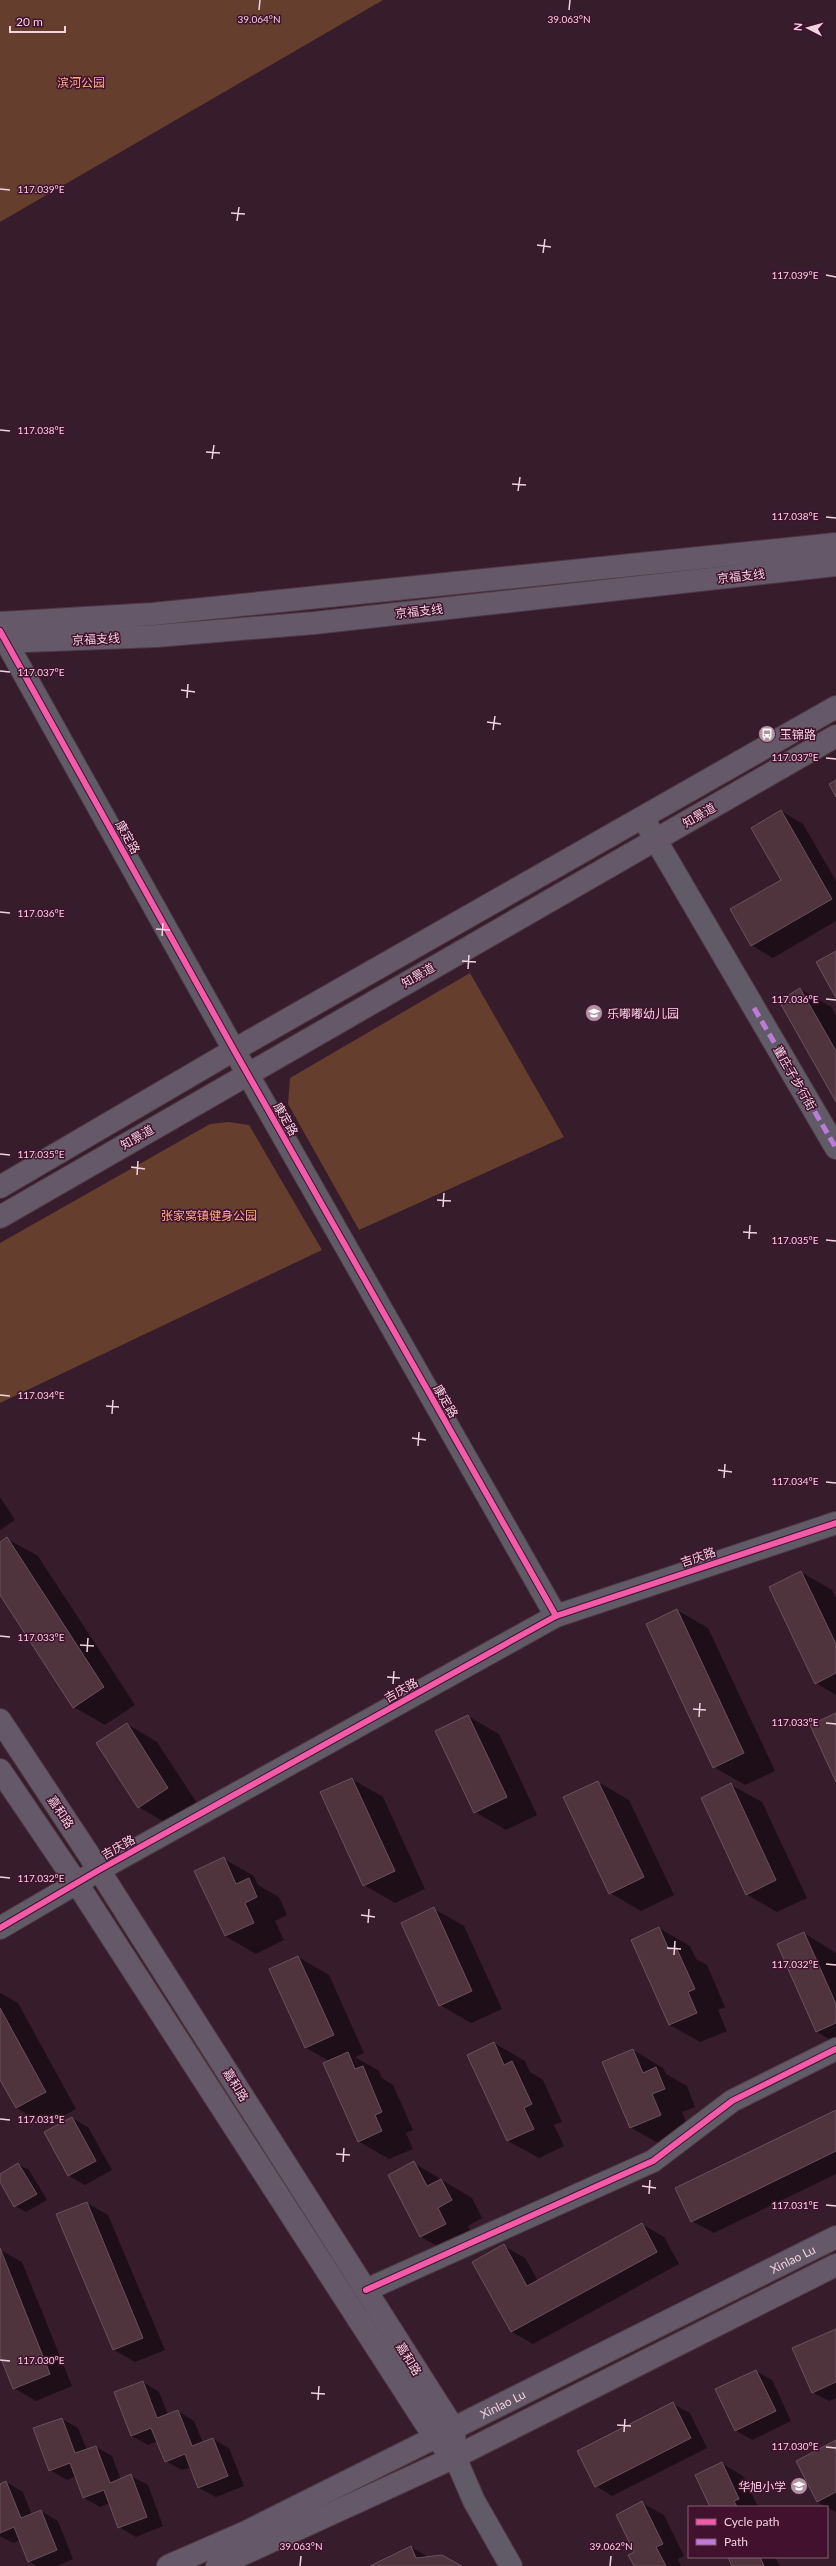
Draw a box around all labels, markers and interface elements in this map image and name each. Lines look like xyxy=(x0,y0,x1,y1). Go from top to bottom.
scale bar xyxy=(10,8,65,34)
north arrow xyxy=(788,8,828,48)
text: 39.064°N xyxy=(237,13,281,25)
text: 39.063°N xyxy=(547,13,591,25)
text: 20 m xyxy=(16,14,43,29)
text: N xyxy=(791,22,804,32)
park label: 滨河公园 xyxy=(57,75,105,90)
text: 117.039°E xyxy=(17,183,65,195)
text: 117.039°E xyxy=(771,269,819,281)
text: 117.038°E xyxy=(17,424,65,436)
text: 117.038°E xyxy=(771,510,819,522)
street label: 京福支线 xyxy=(716,566,766,586)
street label: 京福支线 xyxy=(394,601,444,621)
street label: 京福支线 xyxy=(72,630,120,648)
text: 117.037°E xyxy=(17,666,65,678)
bus stop icon: 玉锦路 xyxy=(757,724,777,744)
place label: 玉锦路 xyxy=(780,727,816,742)
text: 117.037°E xyxy=(771,751,819,763)
street label: 知景道 xyxy=(680,800,718,830)
street label: 康定路 xyxy=(113,818,143,856)
text: 117.036°E xyxy=(17,907,65,919)
street label: 知景道 xyxy=(399,960,437,990)
text: 117.036°E xyxy=(771,993,819,1005)
school or university icon: 乐嘟嘟幼儿园 xyxy=(584,1003,604,1023)
place label: 乐嘟嘟幼儿园 xyxy=(607,1006,679,1021)
street label: 董庄子步行街 xyxy=(771,1043,819,1113)
street label: 康定路 xyxy=(271,1100,301,1138)
street label: 知景道 xyxy=(118,1122,156,1152)
text: 117.035°E xyxy=(17,1148,65,1160)
park label: 张家窝镇健身公园 xyxy=(161,1208,257,1223)
text: 117.035°E xyxy=(771,1234,819,1246)
street label: 康定路 xyxy=(431,1382,461,1420)
text: 117.034°E xyxy=(17,1389,65,1401)
text: 117.034°E xyxy=(771,1475,819,1487)
street label: 吉庆路 xyxy=(679,1544,717,1570)
text: 117.033°E xyxy=(17,1631,65,1643)
street label: 吉庆路 xyxy=(382,1675,420,1705)
text: 117.033°E xyxy=(771,1716,819,1728)
street label: 嘉和路 xyxy=(45,1793,77,1831)
street label: 吉庆路 xyxy=(99,1832,137,1862)
text: 117.032°E xyxy=(17,1872,65,1884)
text: 117.032°E xyxy=(771,1958,819,1970)
street label: 嘉和路 xyxy=(220,2066,252,2104)
text: 117.031°E xyxy=(17,2113,65,2125)
text: 117.031°E xyxy=(771,2199,819,2211)
street label: Xinlao Lu xyxy=(767,2241,818,2276)
street label: 嘉和路 xyxy=(393,2340,425,2378)
text: 117.030°E xyxy=(17,2354,65,2366)
street label: Xinlao Lu xyxy=(478,2386,528,2421)
text: 117.030°E xyxy=(771,2440,819,2452)
school or university icon: 华旭小学 xyxy=(789,2476,809,2496)
place label: 华旭小学 xyxy=(738,2479,786,2494)
legend xyxy=(688,2506,828,2558)
text: Cycle path xyxy=(724,2514,779,2529)
text: Path xyxy=(724,2534,748,2549)
text: 39.063°N xyxy=(279,2540,323,2552)
text: 39.062°N xyxy=(589,2540,633,2552)

